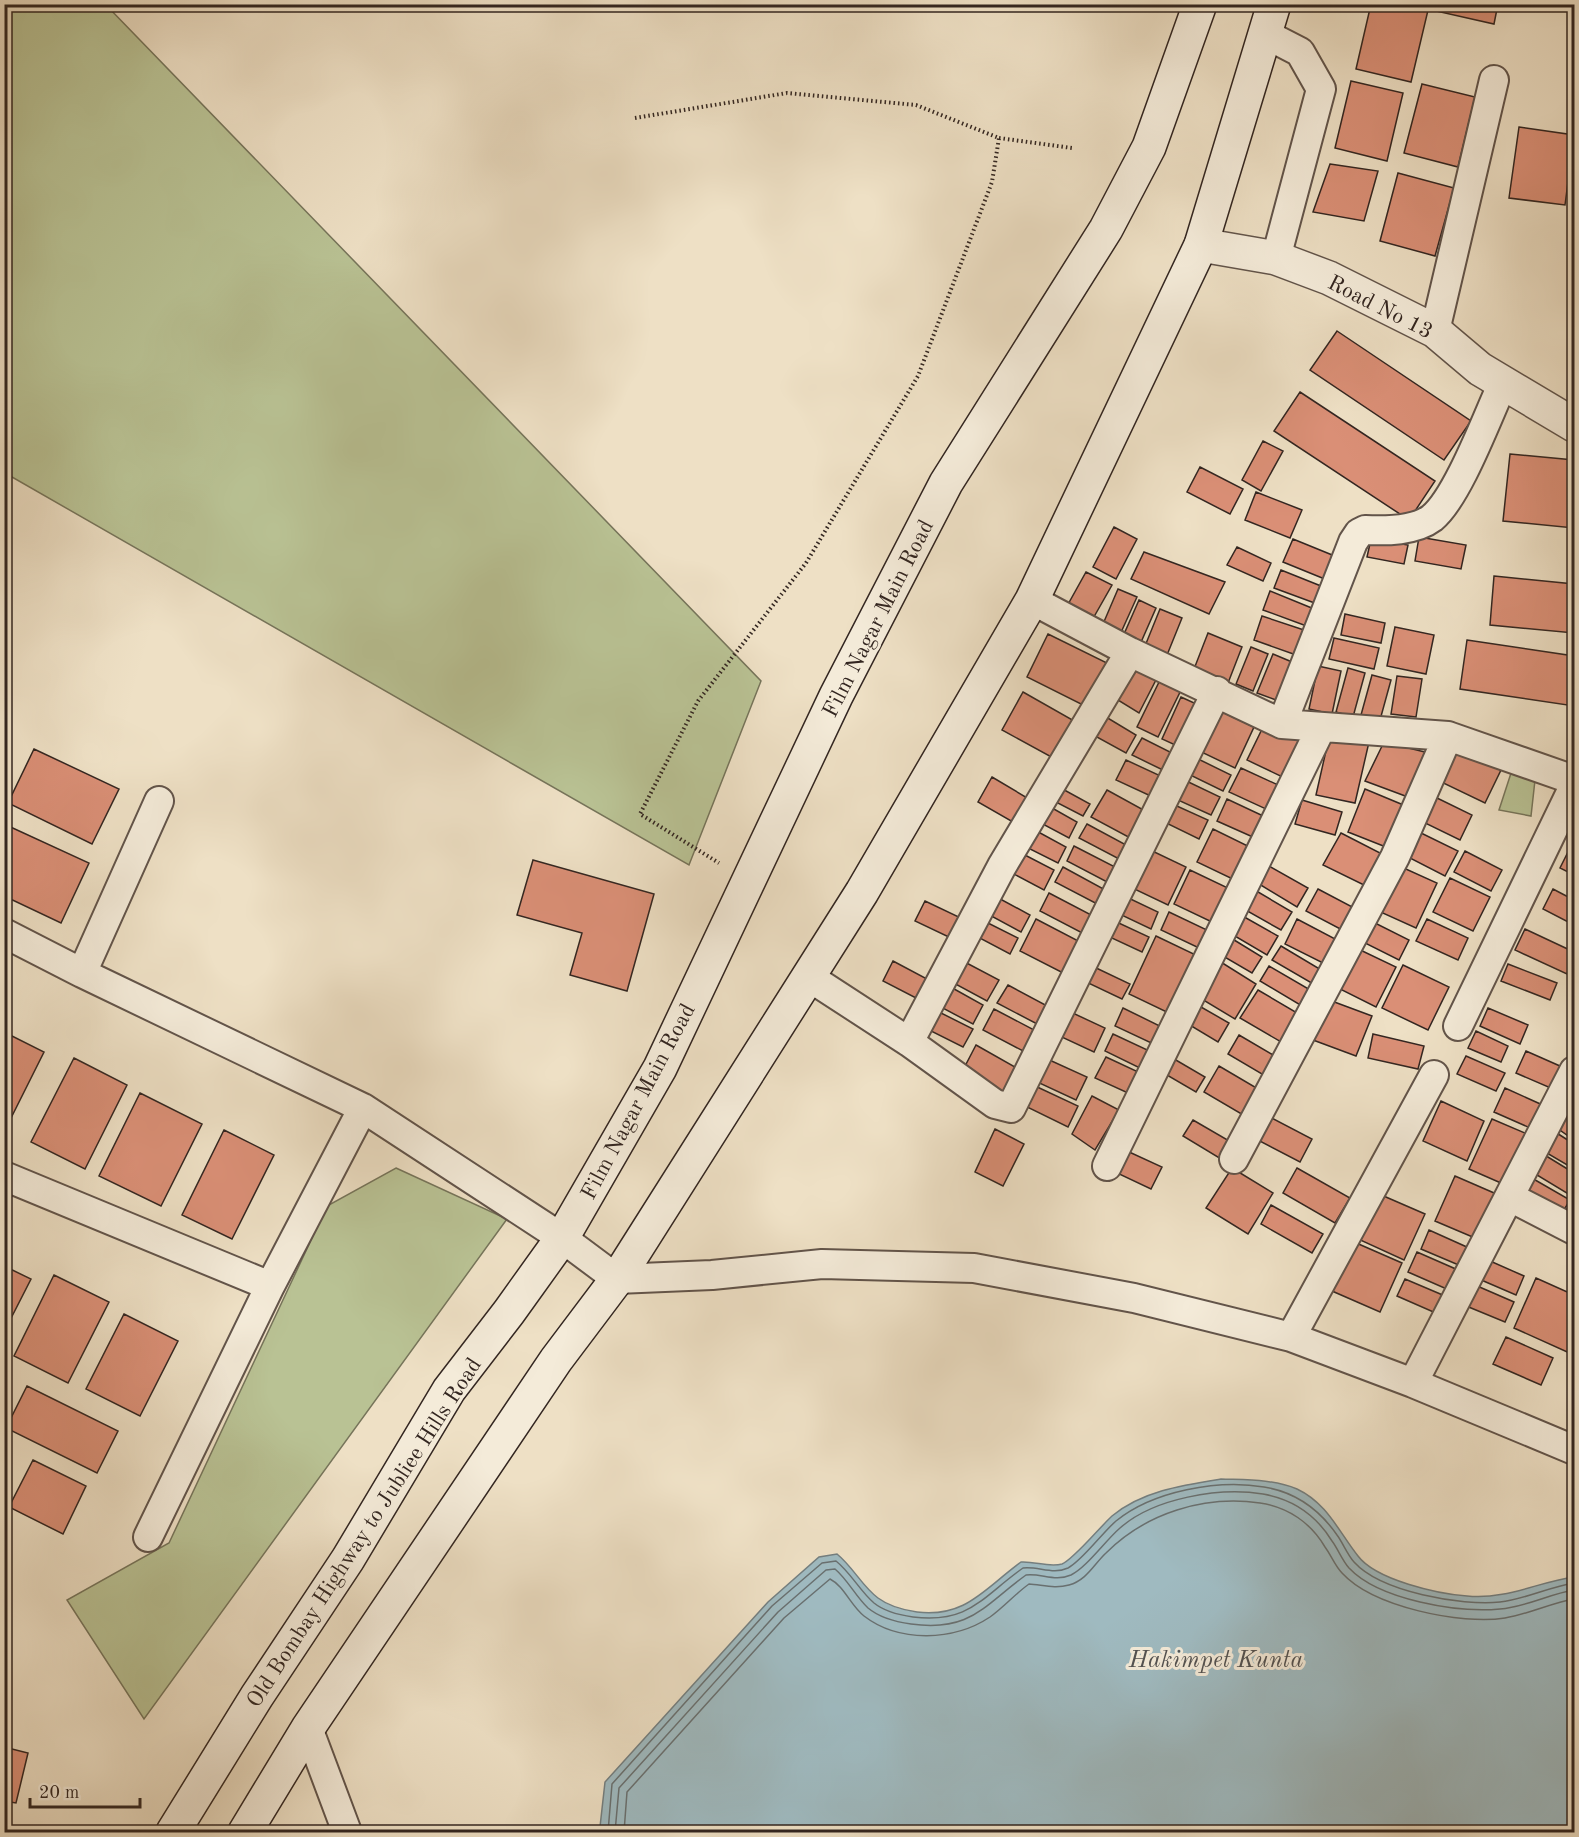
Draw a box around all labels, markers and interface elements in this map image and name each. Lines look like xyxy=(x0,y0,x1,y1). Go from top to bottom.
street label: Road No 13 xyxy=(1324,272,1436,344)
street label: Film Nagar Main Road xyxy=(819,517,938,721)
street label: Film Nagar Main Road xyxy=(578,1000,700,1204)
street label: Old Bombay Highway to Jubliee Hills Road xyxy=(243,1354,486,1712)
water label: Hakimpet Kunta xyxy=(1128,1649,1303,1673)
scale bar xyxy=(30,1771,140,1809)
text: 20 m xyxy=(39,1784,79,1802)

